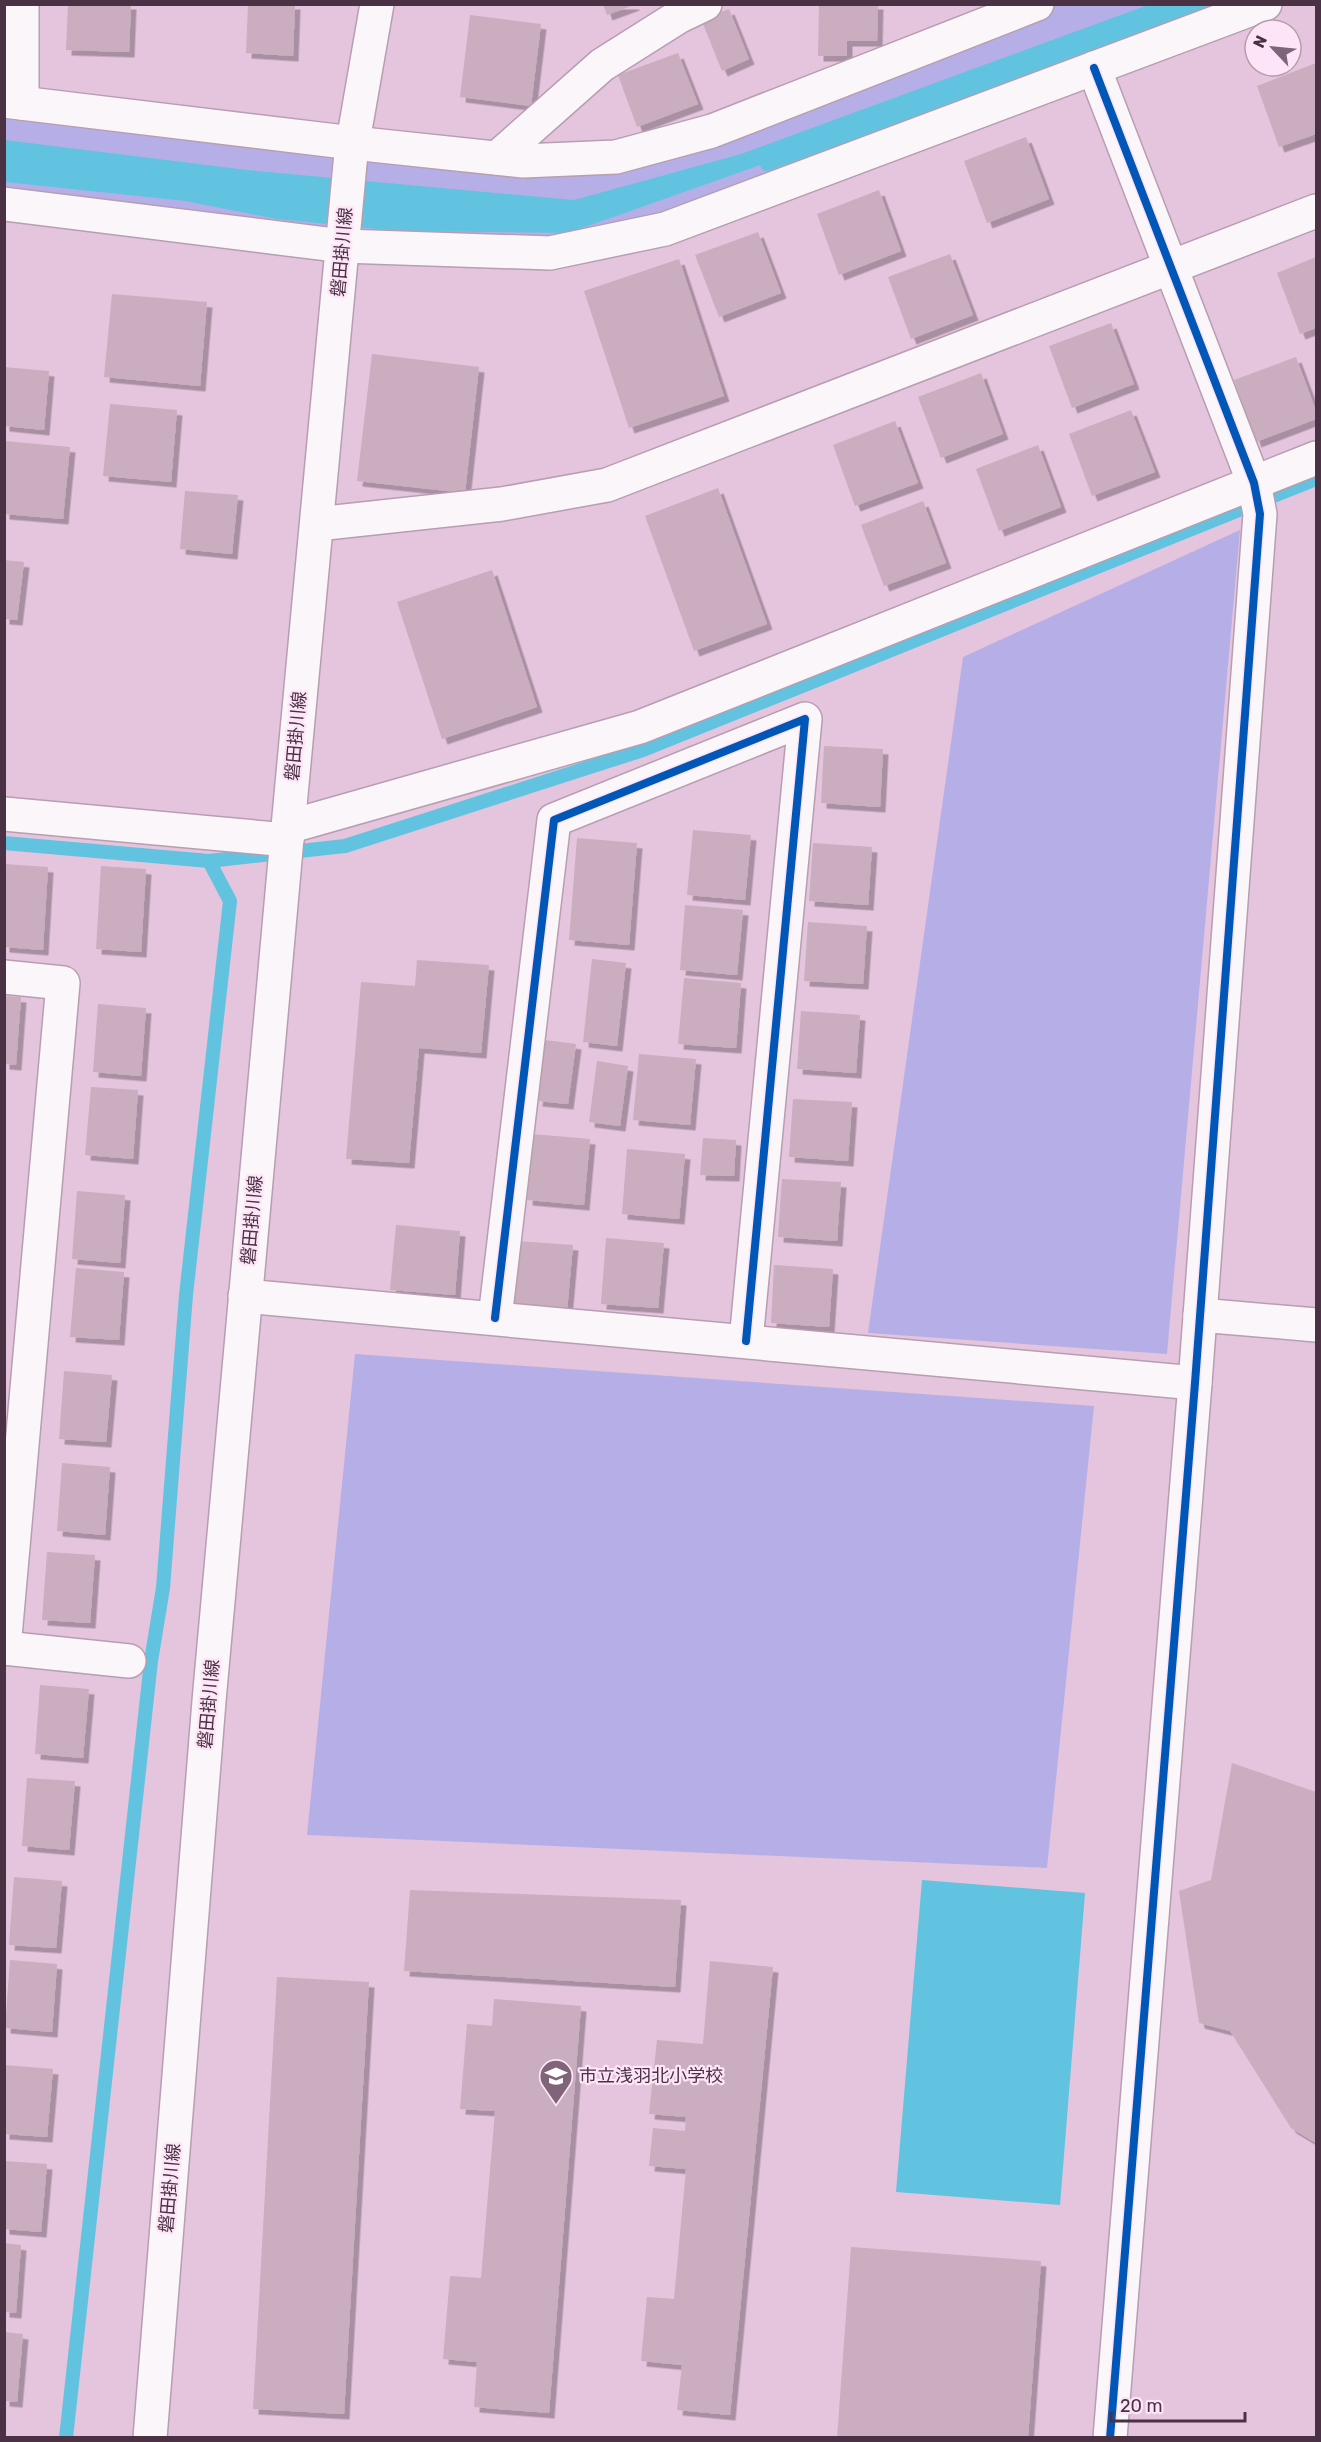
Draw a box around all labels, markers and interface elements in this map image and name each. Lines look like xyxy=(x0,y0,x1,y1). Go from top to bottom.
north arrow xyxy=(1243,18,1303,78)
text: N xyxy=(1249,32,1271,51)
street label: 磐田掛川線 xyxy=(327,206,357,298)
street label: 磐田掛川線 xyxy=(281,690,311,782)
street label: 磐田掛川線 xyxy=(237,1174,267,1266)
street label: 磐田掛川線 xyxy=(194,1658,224,1750)
school or university icon: 市立浅羽北小学校 xyxy=(538,2058,574,2105)
place label: 市立浅羽北小学校 xyxy=(579,2065,723,2087)
street label: 磐田掛川線 xyxy=(155,2142,185,2234)
scale bar xyxy=(1111,2385,1244,2423)
text: 20 m xyxy=(1120,2395,1162,2417)

